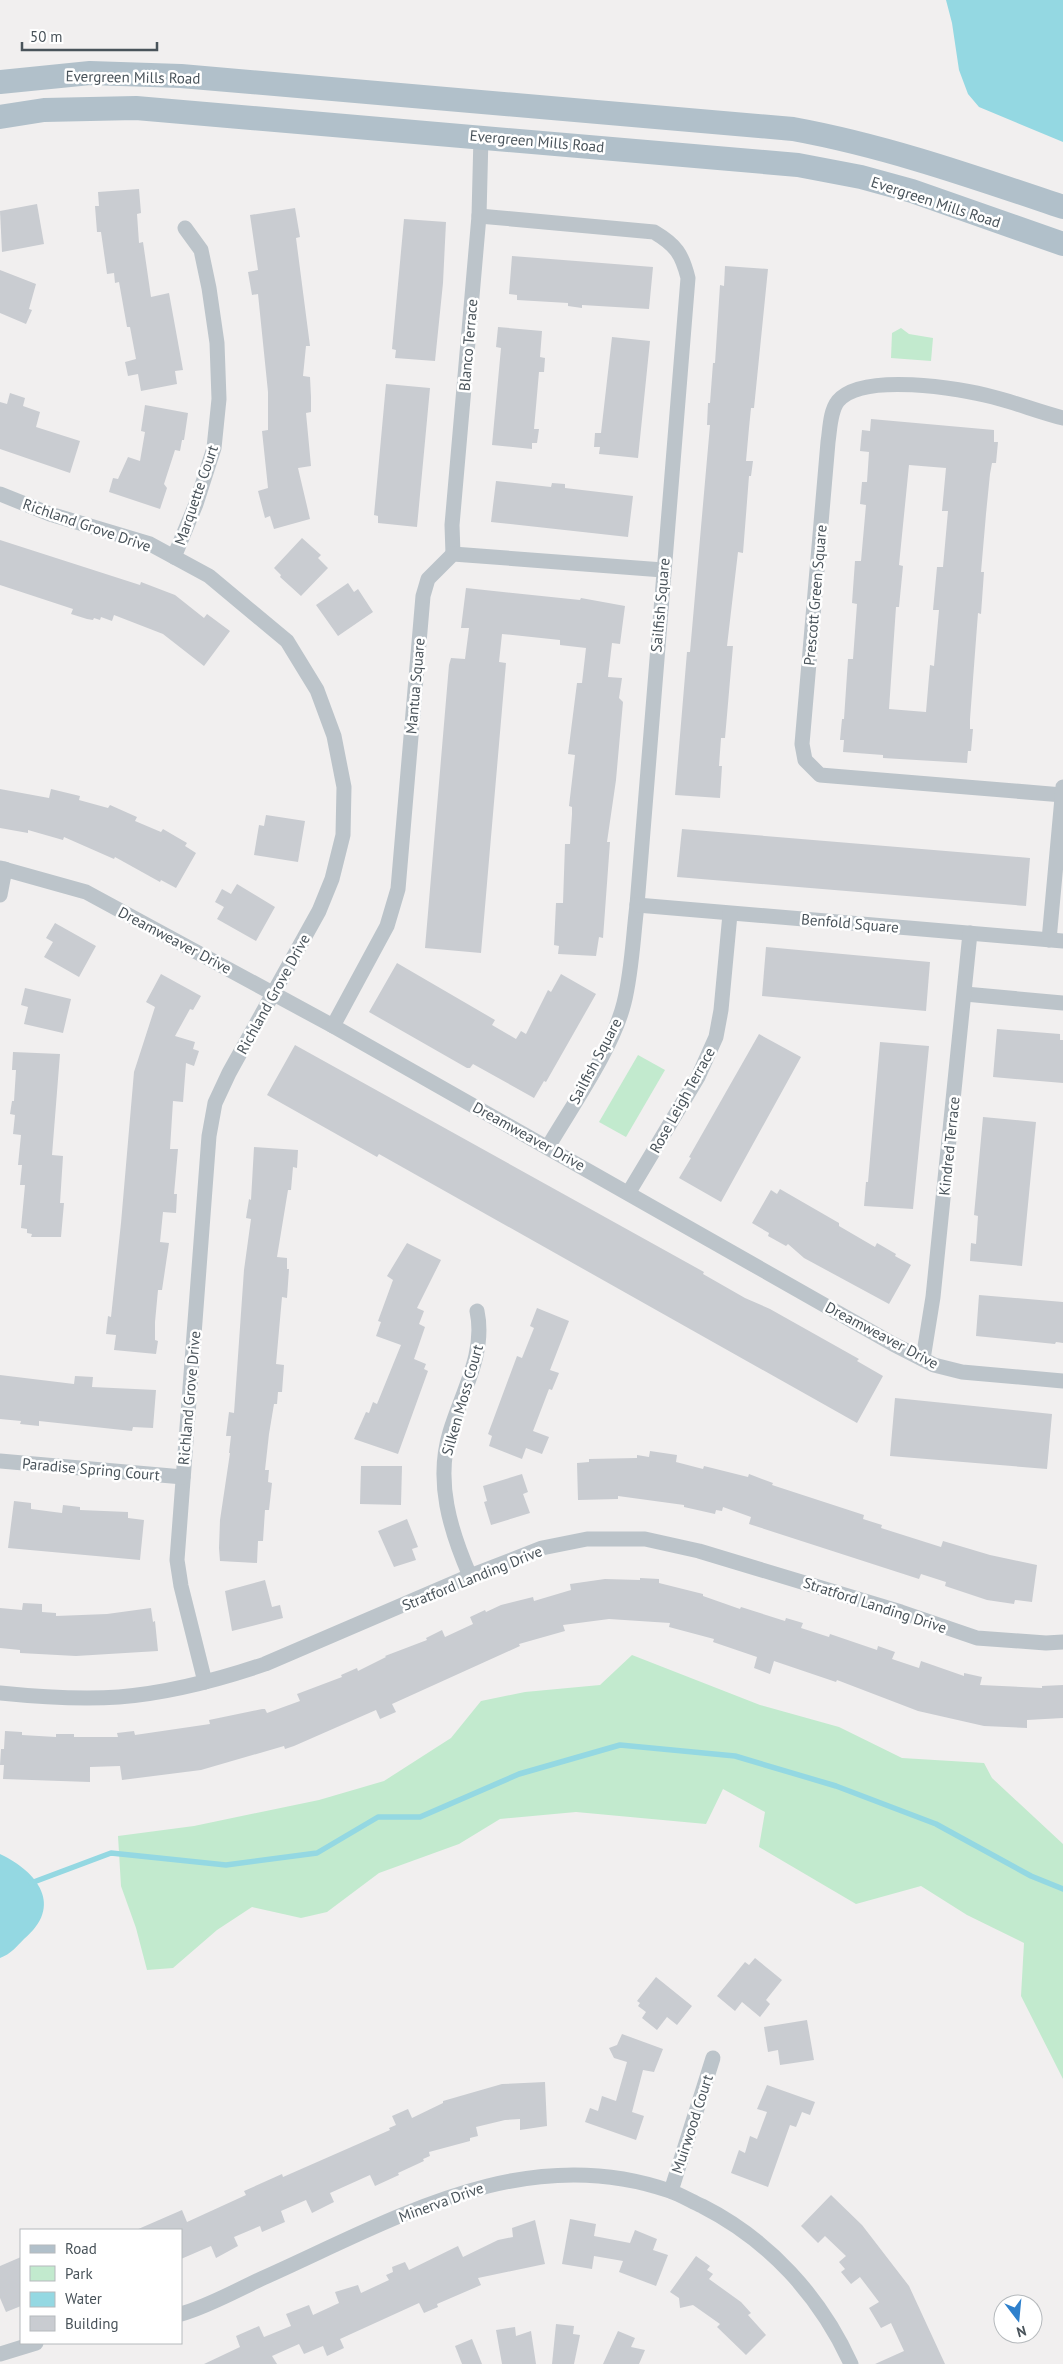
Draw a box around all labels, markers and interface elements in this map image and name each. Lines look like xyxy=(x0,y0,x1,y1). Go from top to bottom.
scale bar xyxy=(22,20,158,52)
text: 50 m xyxy=(30,27,63,46)
street label: Evergreen Mills Road xyxy=(65,66,201,88)
street label: Evergreen Mills Road xyxy=(469,126,605,156)
street label: Evergreen Mills Road xyxy=(869,172,1003,232)
street label: Blanco Terrace xyxy=(455,298,481,392)
street label: Marquette Court xyxy=(170,442,222,548)
street label: Richland Grove Drive xyxy=(20,494,154,556)
street label: Prescott Green Square xyxy=(799,524,831,666)
street label: Sailfish Square xyxy=(646,557,674,653)
street label: Mantua Square xyxy=(401,637,429,735)
street label: Dreamweaver Drive xyxy=(115,902,235,978)
street label: Benfold Square xyxy=(800,909,900,937)
street label: Richland Grove Drive xyxy=(232,931,314,1057)
street label: Sailfish Square xyxy=(564,1015,626,1107)
street label: Rose Leigh Terrace xyxy=(645,1044,719,1156)
street label: Kindred Terrace xyxy=(934,1096,964,1196)
street label: Dreamweaver Drive xyxy=(470,1097,588,1175)
street label: Dreamweaver Drive xyxy=(822,1297,942,1373)
street label: Richland Grove Drive xyxy=(174,1330,204,1466)
street label: Silken Moss Court xyxy=(437,1342,487,1458)
street label: Paradise Spring Court xyxy=(21,1454,161,1484)
street label: Stratford Landing Drive xyxy=(399,1541,545,1615)
street label: Stratford Landing Drive xyxy=(801,1573,949,1637)
street label: Muirwood Court xyxy=(667,2072,717,2176)
street label: Minerva Drive xyxy=(396,2178,486,2226)
legend xyxy=(20,2229,182,2344)
text: Road xyxy=(65,2239,97,2258)
text: Park xyxy=(65,2264,93,2283)
text: Water xyxy=(65,2289,102,2308)
north arrow xyxy=(993,2294,1043,2344)
text: Building xyxy=(65,2314,119,2333)
text: N xyxy=(1015,2322,1028,2341)

